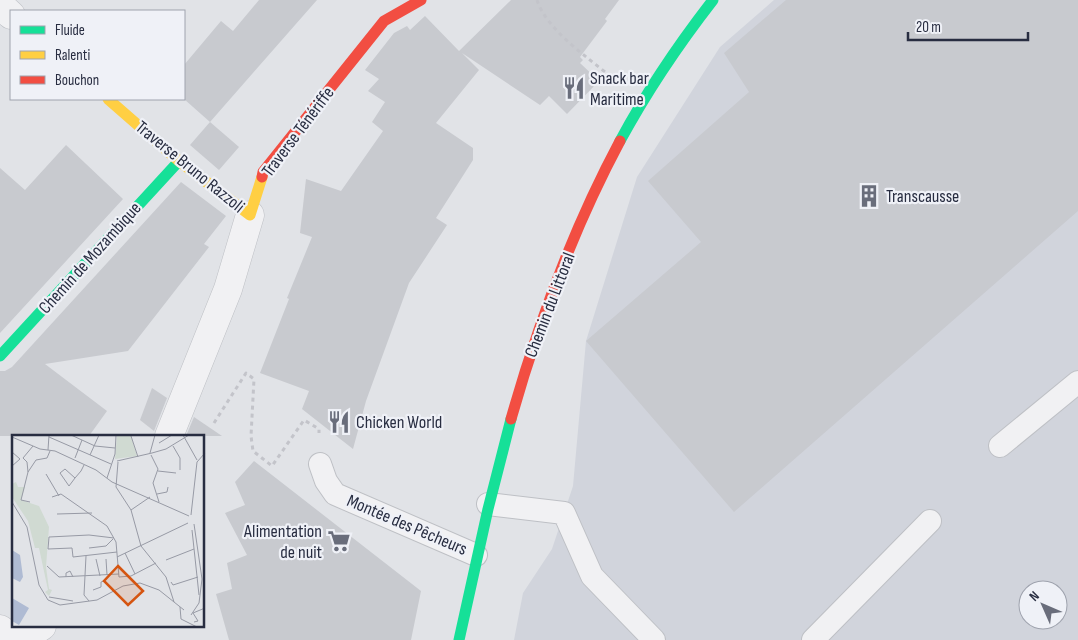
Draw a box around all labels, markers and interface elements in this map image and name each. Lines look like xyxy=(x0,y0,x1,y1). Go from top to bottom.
legend xyxy=(10,10,185,100)
scale bar xyxy=(908,10,1028,42)
text: 20 m xyxy=(916,18,941,37)
text: Fluide xyxy=(55,21,85,40)
text: Ralenti xyxy=(55,46,90,65)
place label: Snack bar Maritime xyxy=(590,68,649,110)
text: Bouchon xyxy=(55,71,99,90)
restaurant icon: Snack bar Maritime xyxy=(561,75,587,101)
street label: Traverse Ténériffe xyxy=(257,83,339,181)
street label: Traverse Bruno Razzoli xyxy=(131,117,249,217)
building icon: Transcausse xyxy=(856,183,882,209)
place label: Transcausse xyxy=(886,186,959,207)
street label: Chemin de Mozambique xyxy=(34,198,146,318)
street label: Chemin du Littoral xyxy=(520,250,580,360)
restaurant icon: Chicken World xyxy=(326,409,352,435)
place label: Chicken World xyxy=(356,412,442,433)
inset map xyxy=(12,435,205,628)
street label: Montée des Pêcheurs xyxy=(344,490,470,560)
place label: Alimentation de nuit xyxy=(243,521,323,563)
supermarket icon: Alimentation de nuit xyxy=(326,528,352,554)
north arrow xyxy=(1018,580,1068,630)
text: N xyxy=(1026,588,1043,605)

